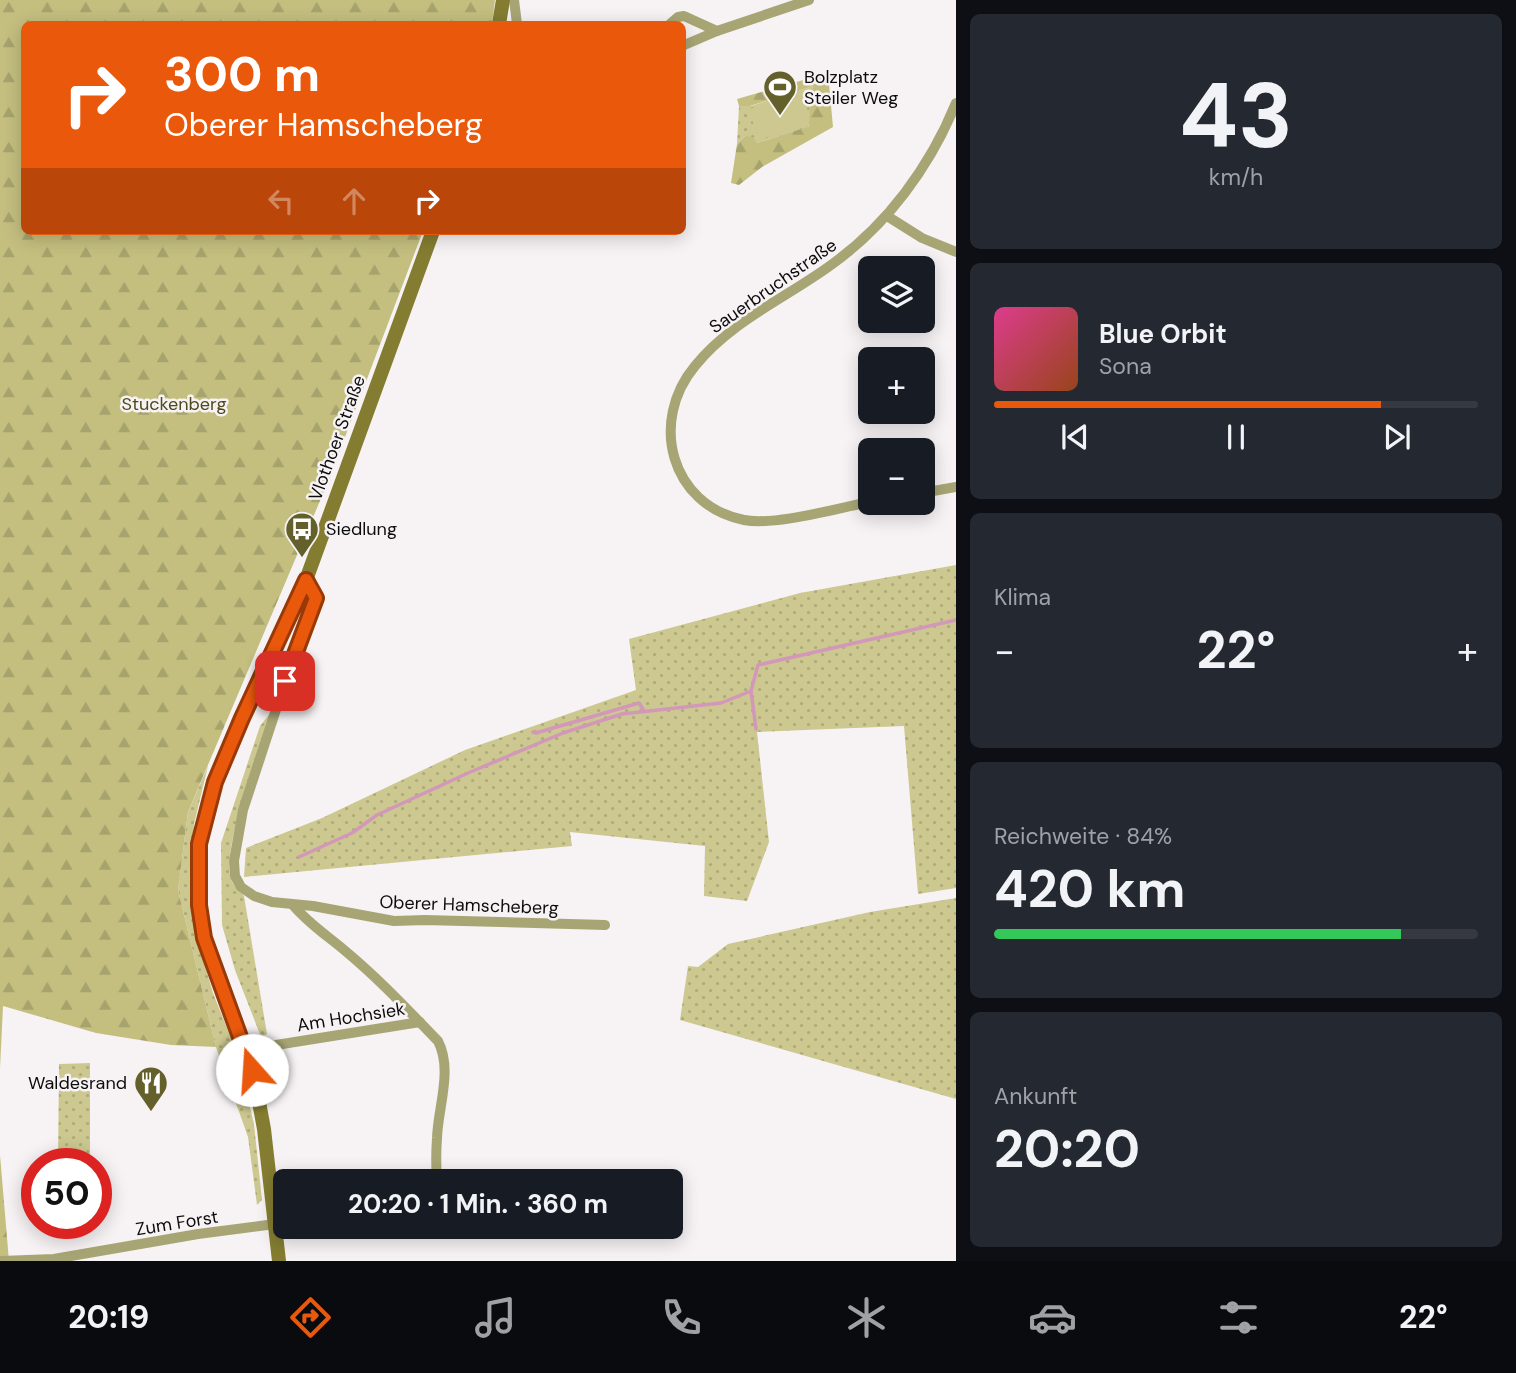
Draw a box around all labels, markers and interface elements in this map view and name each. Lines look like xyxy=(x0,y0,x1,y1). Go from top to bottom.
text: 300 m xyxy=(164,42,320,106)
icon: right xyxy=(49,49,140,140)
text: 43 xyxy=(1179,57,1293,175)
place label: Bolzplatz Steiler Weg xyxy=(804,65,898,110)
sports icon: Bolzplatz Steiler Weg xyxy=(761,68,799,117)
text: Oberer Hamscheberg xyxy=(164,104,483,146)
text: km/h xyxy=(1209,162,1263,192)
icon: left xyxy=(262,182,300,220)
icon: ahead xyxy=(335,182,373,220)
icon: right xyxy=(408,182,446,220)
street label: Sauerbruchstraße xyxy=(705,233,841,339)
map controls xyxy=(858,256,935,515)
button: layers xyxy=(858,256,935,333)
text: Blue Orbit xyxy=(1099,317,1227,351)
button: + xyxy=(858,347,935,424)
text: Sona xyxy=(1099,351,1152,381)
street label: Vlothoer Straße xyxy=(303,372,371,504)
park label: Stuckenberg xyxy=(121,392,227,416)
icon: previous xyxy=(1056,418,1094,456)
icon: pause xyxy=(1217,418,1255,456)
icon: next xyxy=(1378,418,1416,456)
button: − xyxy=(858,438,935,515)
bus stop icon: Siedlung xyxy=(283,510,321,559)
place label: Siedlung xyxy=(326,517,397,541)
text: Klima xyxy=(994,582,1051,612)
text: 22° xyxy=(1197,616,1275,684)
text: − xyxy=(994,626,1015,676)
text: + xyxy=(1457,626,1478,676)
pin xyxy=(255,651,315,711)
icon: arrive xyxy=(266,662,304,700)
text: Reichweite · 84% xyxy=(994,821,1172,851)
text: 420 km xyxy=(994,855,1185,923)
street label: Oberer Hamscheberg xyxy=(379,890,559,920)
street label: Am Hochsiek xyxy=(295,997,407,1037)
position arrow xyxy=(215,1033,289,1107)
restaurant icon: Waldesrand xyxy=(132,1064,170,1113)
place label: Waldesrand xyxy=(28,1071,127,1095)
text: Ankunft xyxy=(994,1081,1077,1111)
text: 20:20 xyxy=(994,1115,1140,1183)
speed limit sign: 50 xyxy=(21,1148,112,1239)
text: 20:20 · 1 Min. · 360 m xyxy=(348,1187,608,1221)
street label: Zum Forst xyxy=(134,1205,220,1241)
icon: directions xyxy=(286,1293,335,1342)
icon: music xyxy=(471,1293,520,1342)
icon: phone xyxy=(657,1293,706,1342)
icon: climate xyxy=(842,1293,891,1342)
icon: car xyxy=(1028,1293,1077,1342)
icon: filters xyxy=(1214,1293,1263,1342)
text: 20:19 xyxy=(68,1296,149,1338)
text: 22° xyxy=(1399,1296,1448,1338)

